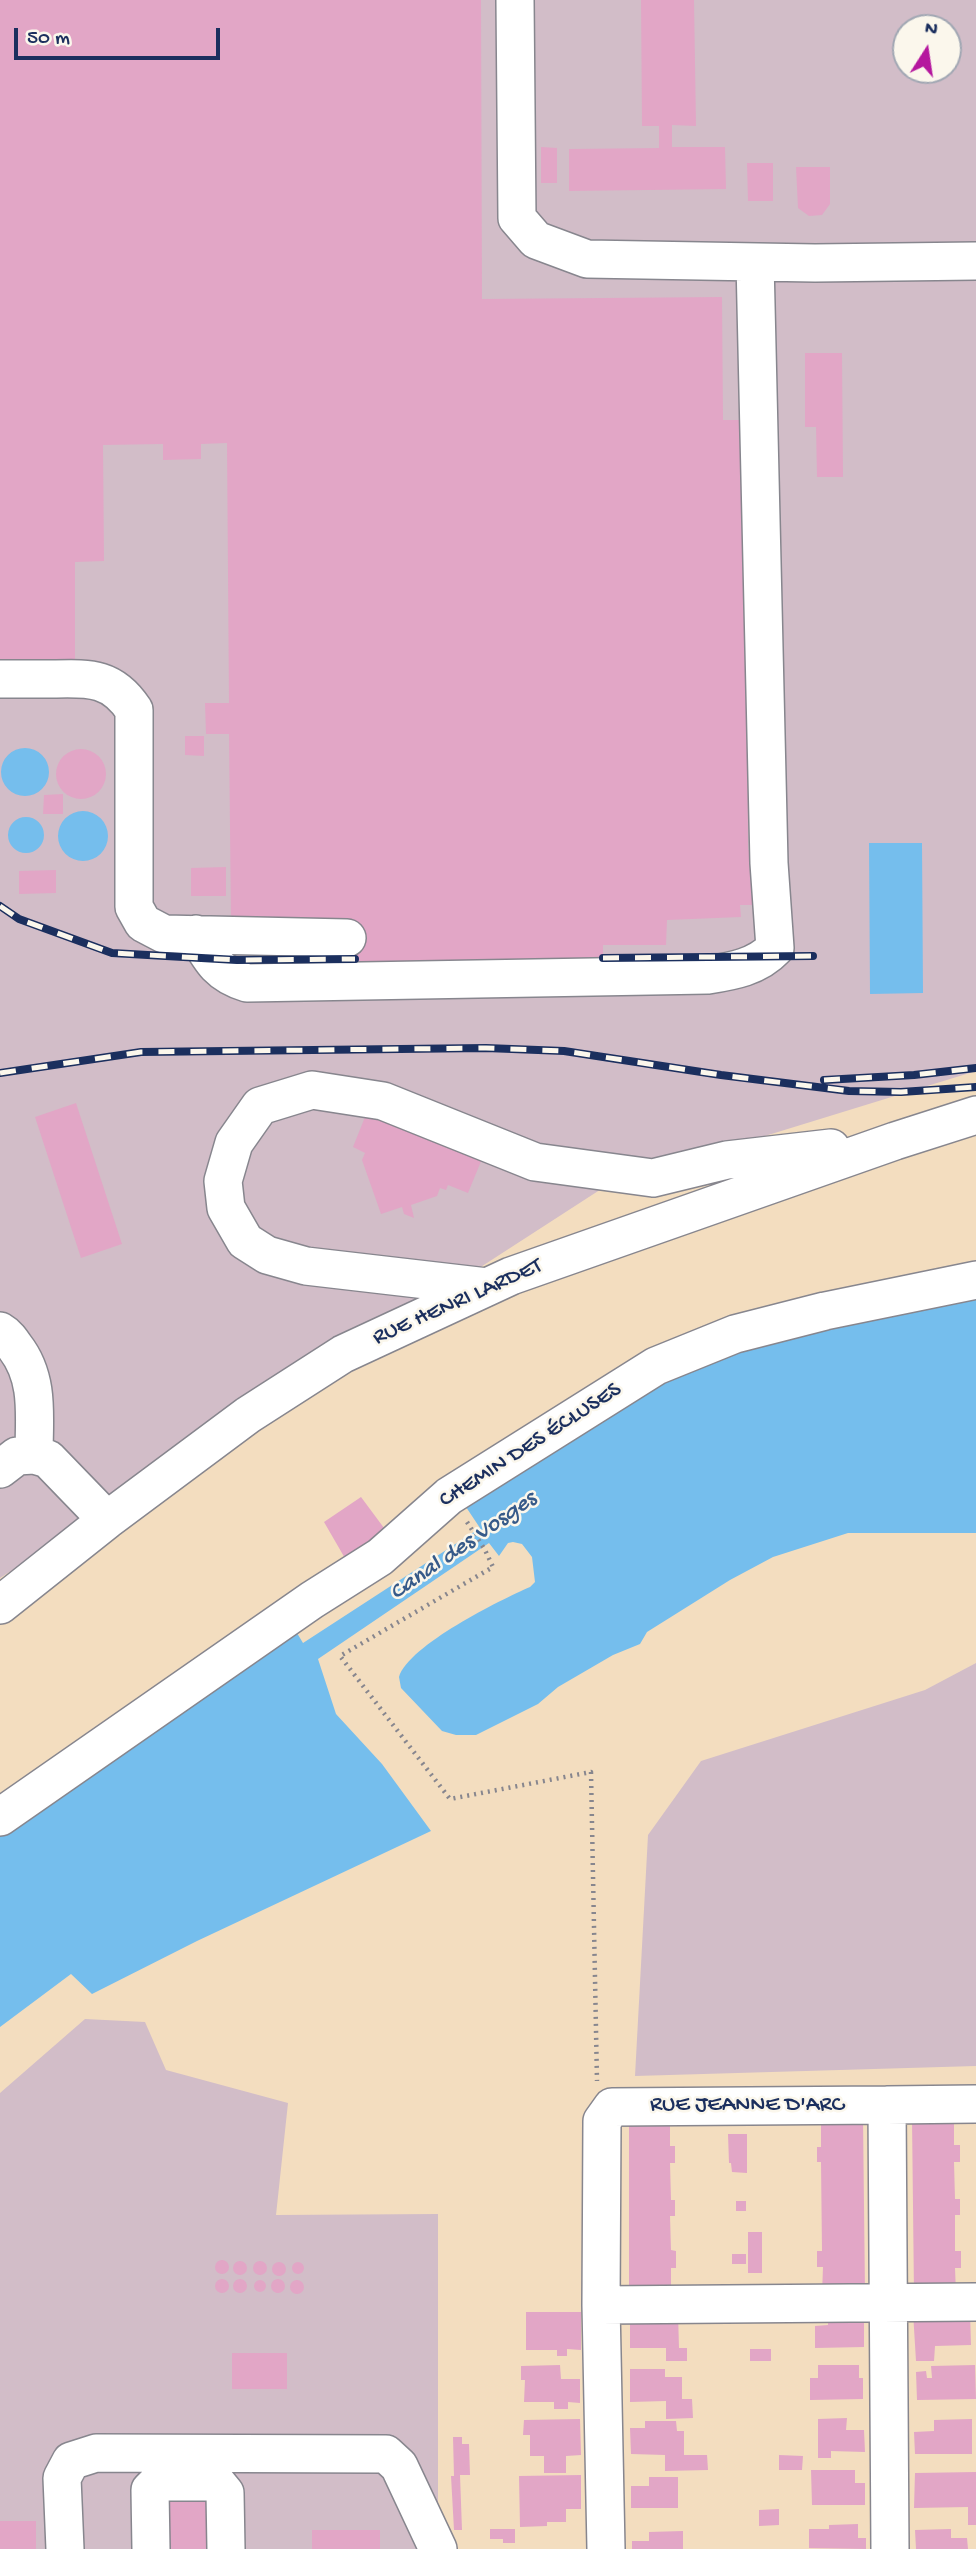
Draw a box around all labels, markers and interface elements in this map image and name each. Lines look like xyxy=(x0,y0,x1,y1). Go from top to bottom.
scale bar xyxy=(18,14,224,58)
north arrow xyxy=(892,14,962,84)
text: N xyxy=(923,17,940,42)
text: 50 m xyxy=(27,27,70,52)
street label: RUE HENRI LARDET xyxy=(369,1253,547,1353)
street label: CHEMIN DES ÉCLUSES xyxy=(435,1377,627,1515)
water label: Canal des Vosges xyxy=(385,1486,543,1608)
street label: RUE JEANNE D'ARC xyxy=(650,2092,844,2120)

